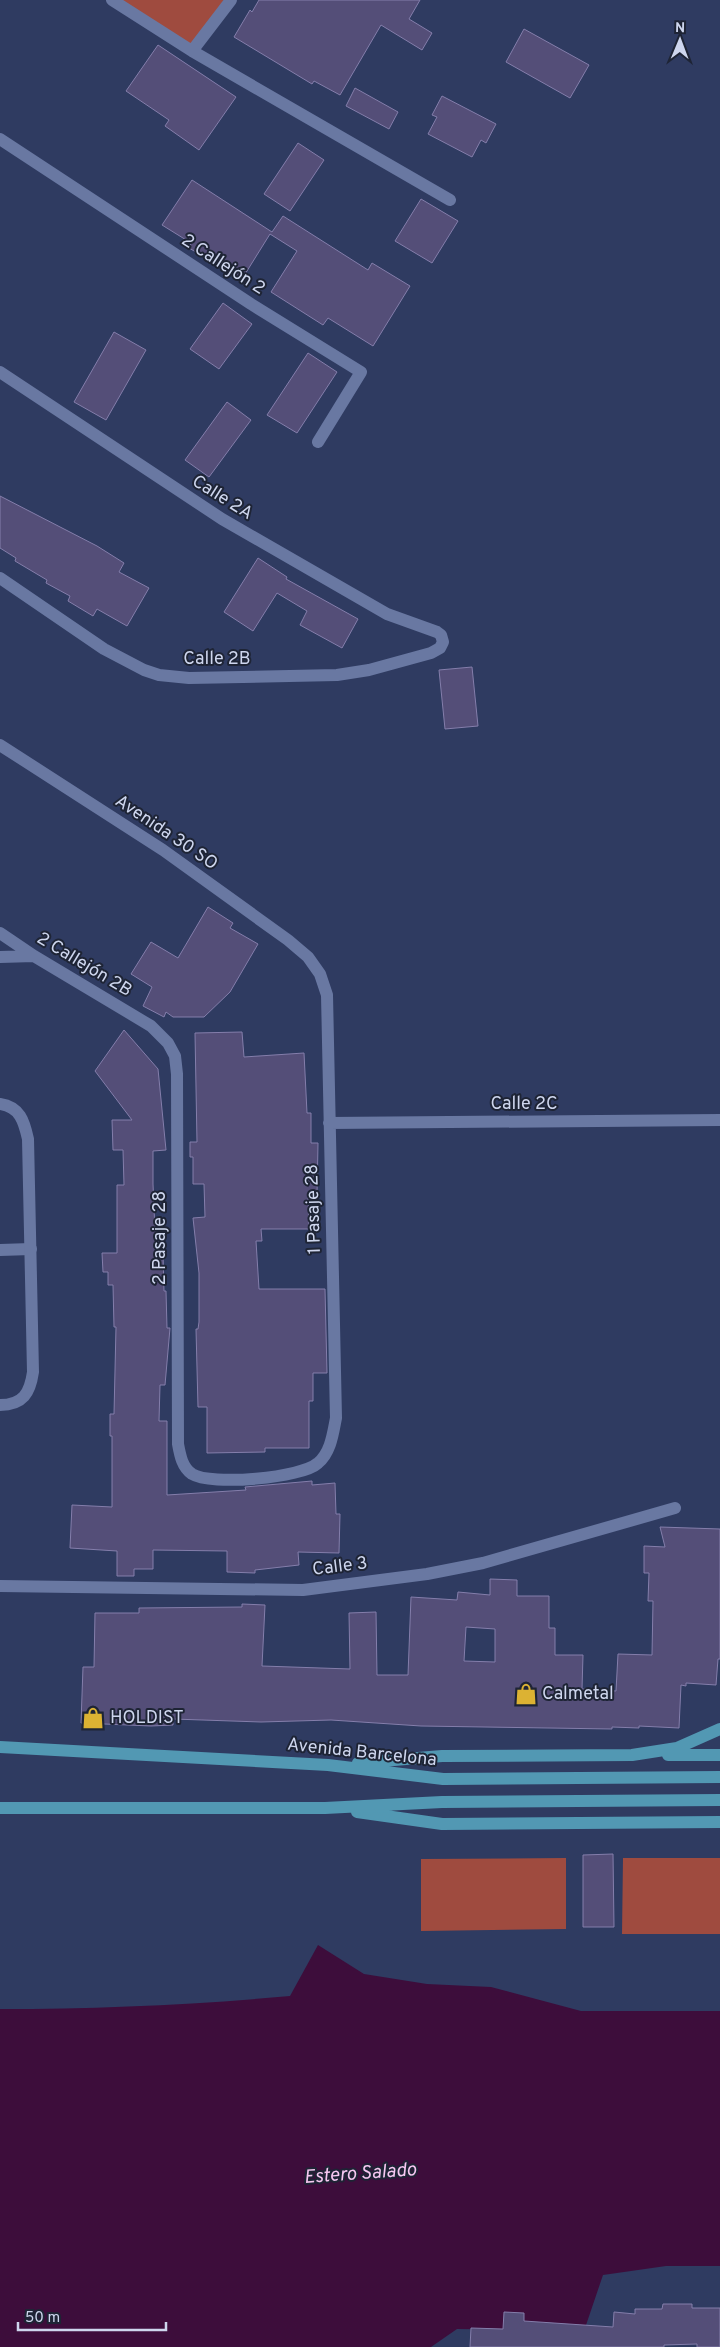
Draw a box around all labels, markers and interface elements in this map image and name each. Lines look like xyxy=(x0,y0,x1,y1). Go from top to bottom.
north arrow xyxy=(655,15,705,65)
text: N xyxy=(675,20,685,37)
street label: 2 Callejón 2 xyxy=(177,229,269,301)
street label: Calle 2A xyxy=(187,470,257,526)
street label: Calle 2B xyxy=(183,648,251,671)
street label: Avenida 30 SO xyxy=(110,790,222,876)
street label: 2 Callejón 2B xyxy=(32,928,136,1002)
street label: Calle 2C xyxy=(490,1093,558,1116)
street label: 1 Pasaje 28 xyxy=(301,1164,327,1254)
street label: 2 Pasaje 28 xyxy=(149,1191,172,1285)
street label: Calle 3 xyxy=(311,1552,369,1582)
shop icon: Calmetal xyxy=(513,1681,539,1707)
place label: Calmetal xyxy=(542,1683,614,1706)
shop icon: HOLDIST xyxy=(80,1705,106,1731)
place label: HOLDIST xyxy=(110,1707,184,1730)
street label: Avenida Barcelona xyxy=(286,1734,438,1772)
water label: Estero Salado xyxy=(303,2158,418,2190)
scale bar xyxy=(18,2300,165,2332)
text: 50 m xyxy=(25,2309,60,2328)

